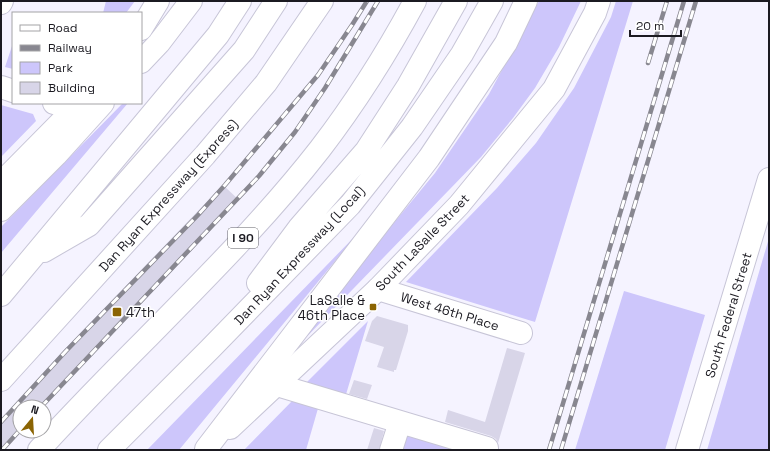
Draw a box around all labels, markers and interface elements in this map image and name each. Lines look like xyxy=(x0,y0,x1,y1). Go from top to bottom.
legend xyxy=(12,12,142,104)
scale bar xyxy=(630,12,681,38)
text: 20 m xyxy=(636,18,664,34)
text: Road xyxy=(48,20,77,36)
text: Railway xyxy=(48,40,92,56)
text: Park xyxy=(48,60,73,76)
text: Building xyxy=(48,80,95,96)
street label: Dan Ryan Expressway (Express) xyxy=(95,115,242,275)
street label: Dan Ryan Expressway (Local) xyxy=(230,182,368,328)
street label: South LaSalle Street xyxy=(372,190,473,294)
road number: I 90 xyxy=(228,228,258,248)
street label: South Federal Street xyxy=(701,250,756,380)
street label: West 46th Place xyxy=(399,288,501,335)
place label: LaSalle & 46th Place xyxy=(298,292,365,324)
marker: LaSalle & 46th Place xyxy=(368,302,378,312)
place label: 47th xyxy=(126,304,155,321)
marker: 47th xyxy=(111,306,123,318)
north arrow xyxy=(12,399,52,439)
text: N xyxy=(29,402,41,417)

